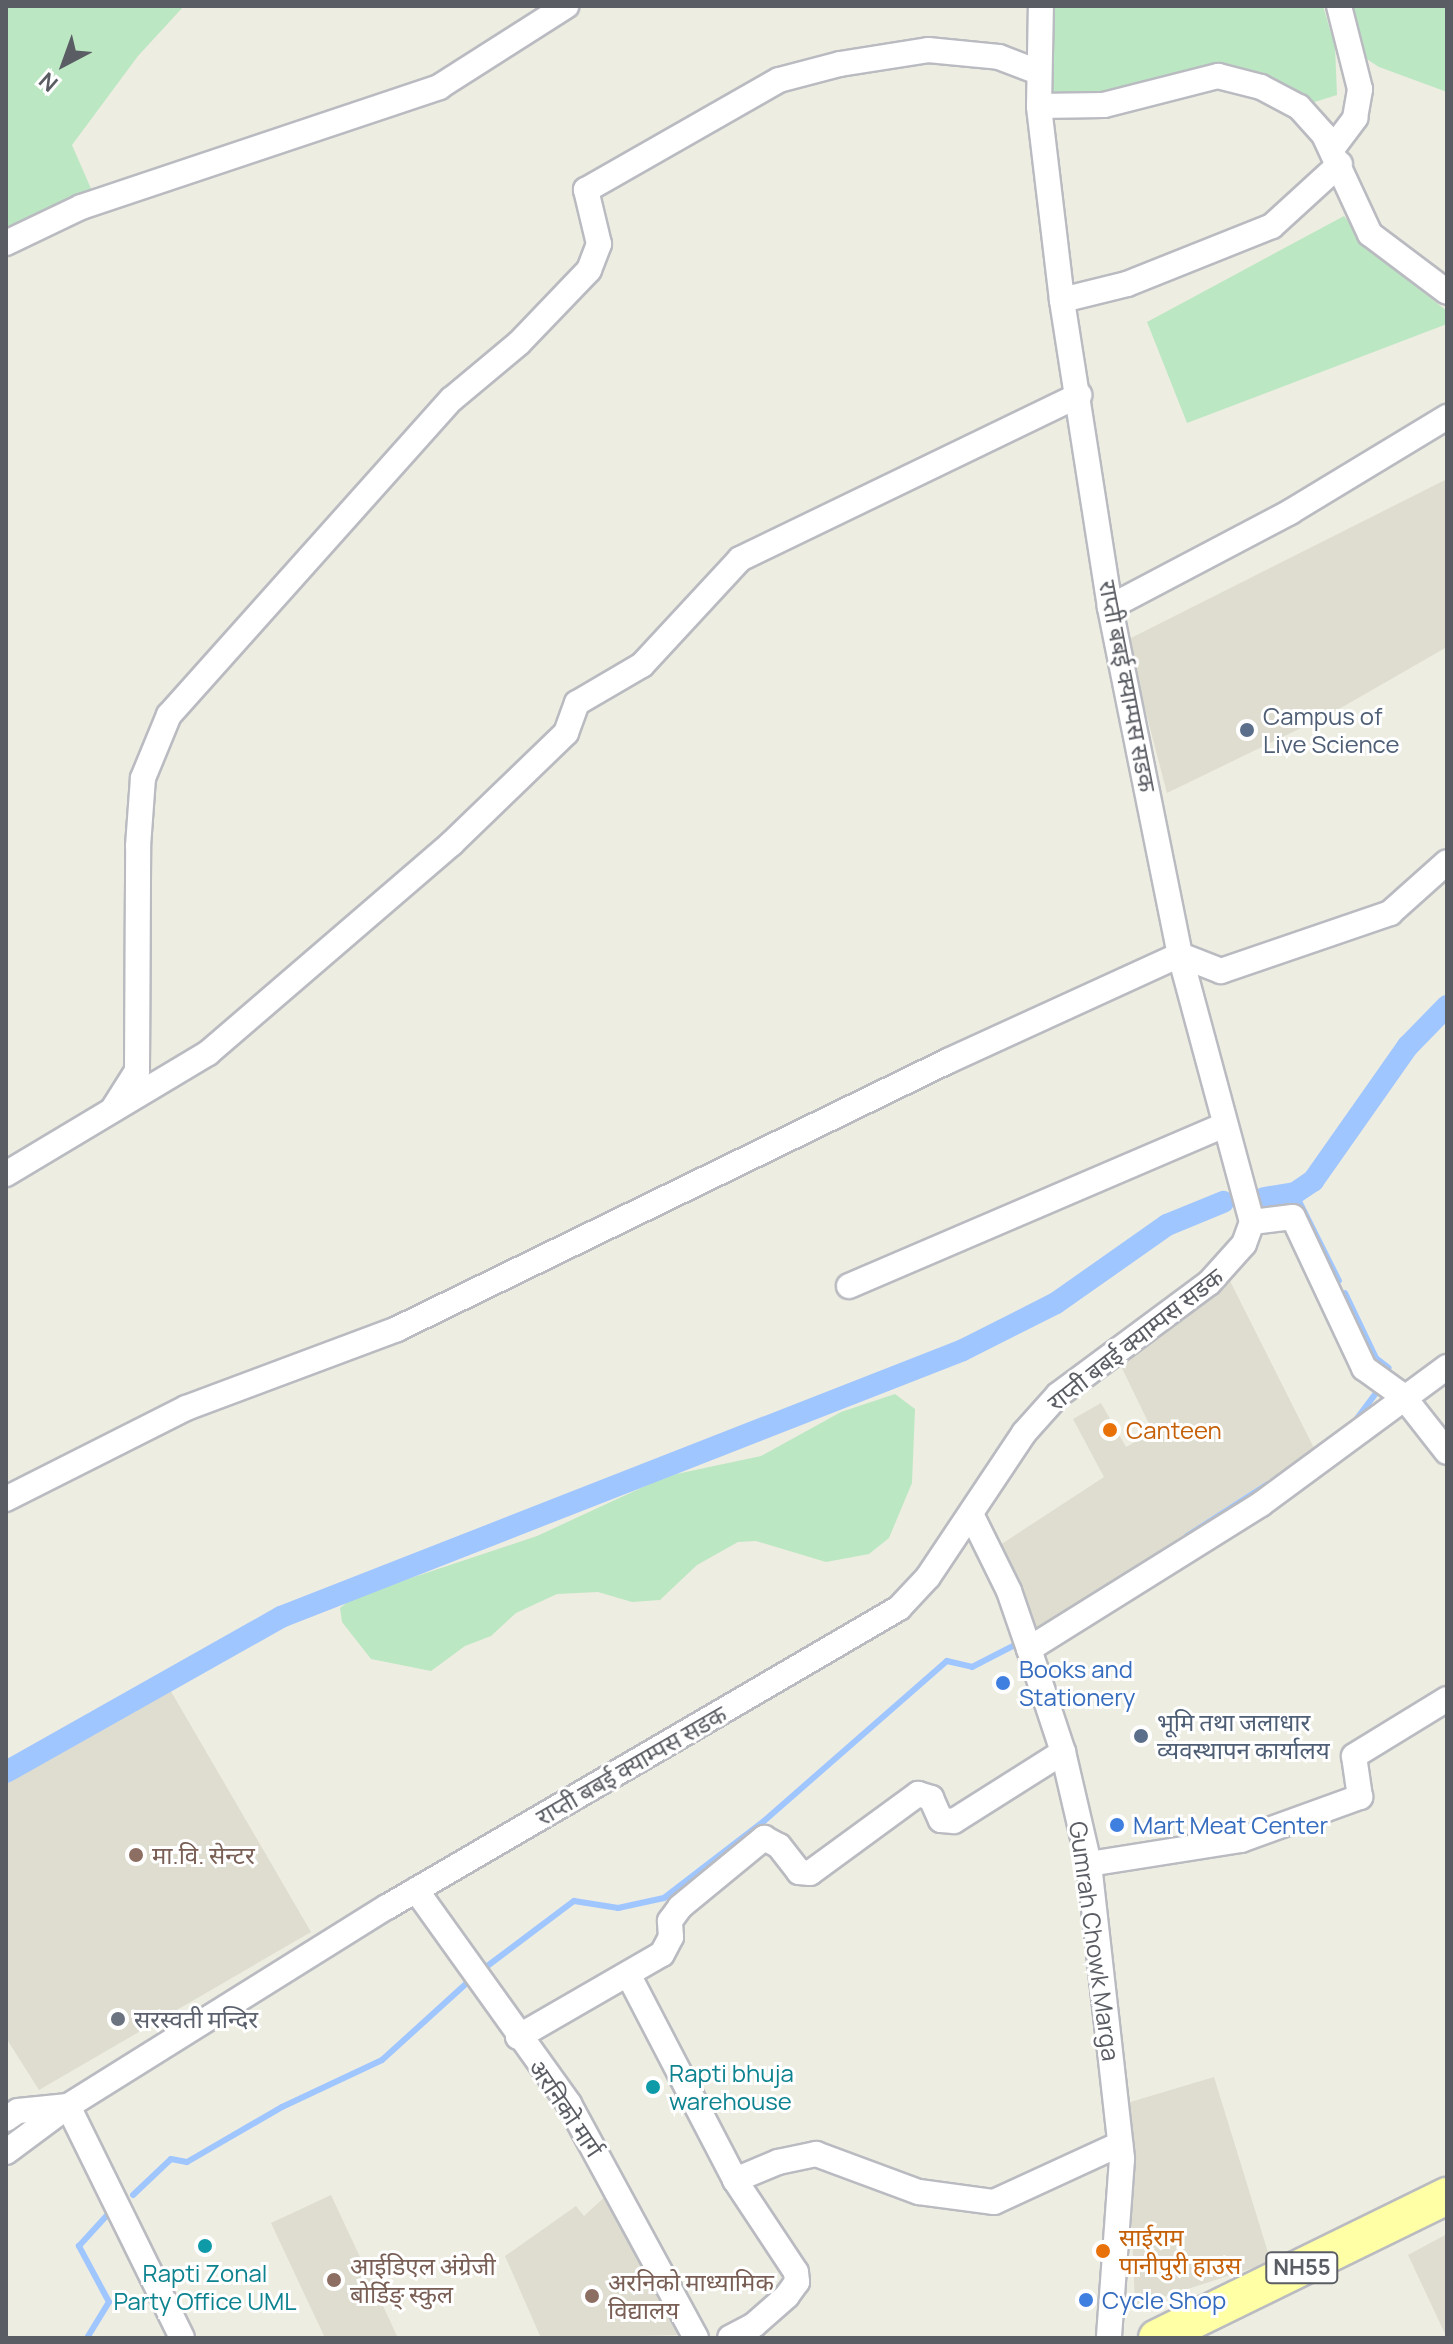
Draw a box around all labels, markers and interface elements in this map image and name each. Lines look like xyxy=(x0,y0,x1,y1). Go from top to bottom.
north arrow xyxy=(24,24,104,104)
text: N xyxy=(32,66,64,99)
street label: राप्ती बबई क्याम्पस सडक xyxy=(1093,578,1163,794)
place label: Campus of Live Science xyxy=(1263,702,1400,758)
marker: Campus of Live Science xyxy=(1238,721,1256,739)
street label: राप्ती बबई क्याम्पस सडक xyxy=(1041,1262,1229,1416)
place label: Canteen xyxy=(1126,1416,1222,1444)
marker: Canteen xyxy=(1101,1421,1119,1439)
place label: Books and Stationery xyxy=(1019,1655,1136,1711)
marker: Books and Stationery xyxy=(994,1674,1012,1692)
street label: राप्ती बबई क्याम्पस सडक xyxy=(531,1699,731,1831)
place label: भूमि तथा जलाधार व्यवस्थापन कार्यालय xyxy=(1157,1708,1330,1764)
marker: भूमि तथा जलाधार व्यवस्थापन कार्यालय xyxy=(1132,1727,1150,1745)
place label: Mart Meat Center xyxy=(1133,1811,1328,1839)
marker: Mart Meat Center xyxy=(1108,1816,1126,1834)
street label: Gumrah Chowk Marga xyxy=(1064,1819,1126,2063)
place label: मा.वि. सेन्टर xyxy=(152,1841,255,1869)
marker: मा.वि. सेन्टर xyxy=(127,1846,145,1864)
place label: सरस्वती मन्दिर xyxy=(134,2005,258,2033)
marker: सरस्वती मन्दिर xyxy=(109,2010,127,2028)
street label: अरनिको मार्ग xyxy=(523,2054,609,2162)
place label: Rapti bhuja warehouse xyxy=(669,2059,794,2115)
marker: Rapti bhuja warehouse xyxy=(644,2078,662,2096)
place label: साईराम पानीपुरी हाउस xyxy=(1119,2223,1241,2279)
marker: Rapti Zonal Party Office UML xyxy=(196,2237,214,2255)
marker: साईराम पानीपुरी हाउस xyxy=(1094,2242,1112,2260)
road number: NH55 xyxy=(1264,2250,1340,2286)
place label: आईडिएल अंग्रेजी बोर्डिङ् स्कुल xyxy=(350,2252,496,2308)
place label: Rapti Zonal Party Office UML xyxy=(114,2259,296,2315)
place label: अरनिको माध्यामिक विद्यालय xyxy=(608,2268,774,2324)
marker: आईडिएल अंग्रेजी बोर्डिङ् स्कुल xyxy=(325,2271,343,2289)
place label: Cycle Shop xyxy=(1102,2286,1226,2314)
marker: अरनिको माध्यामिक विद्यालय xyxy=(583,2287,601,2305)
marker: Cycle Shop xyxy=(1077,2291,1095,2309)

